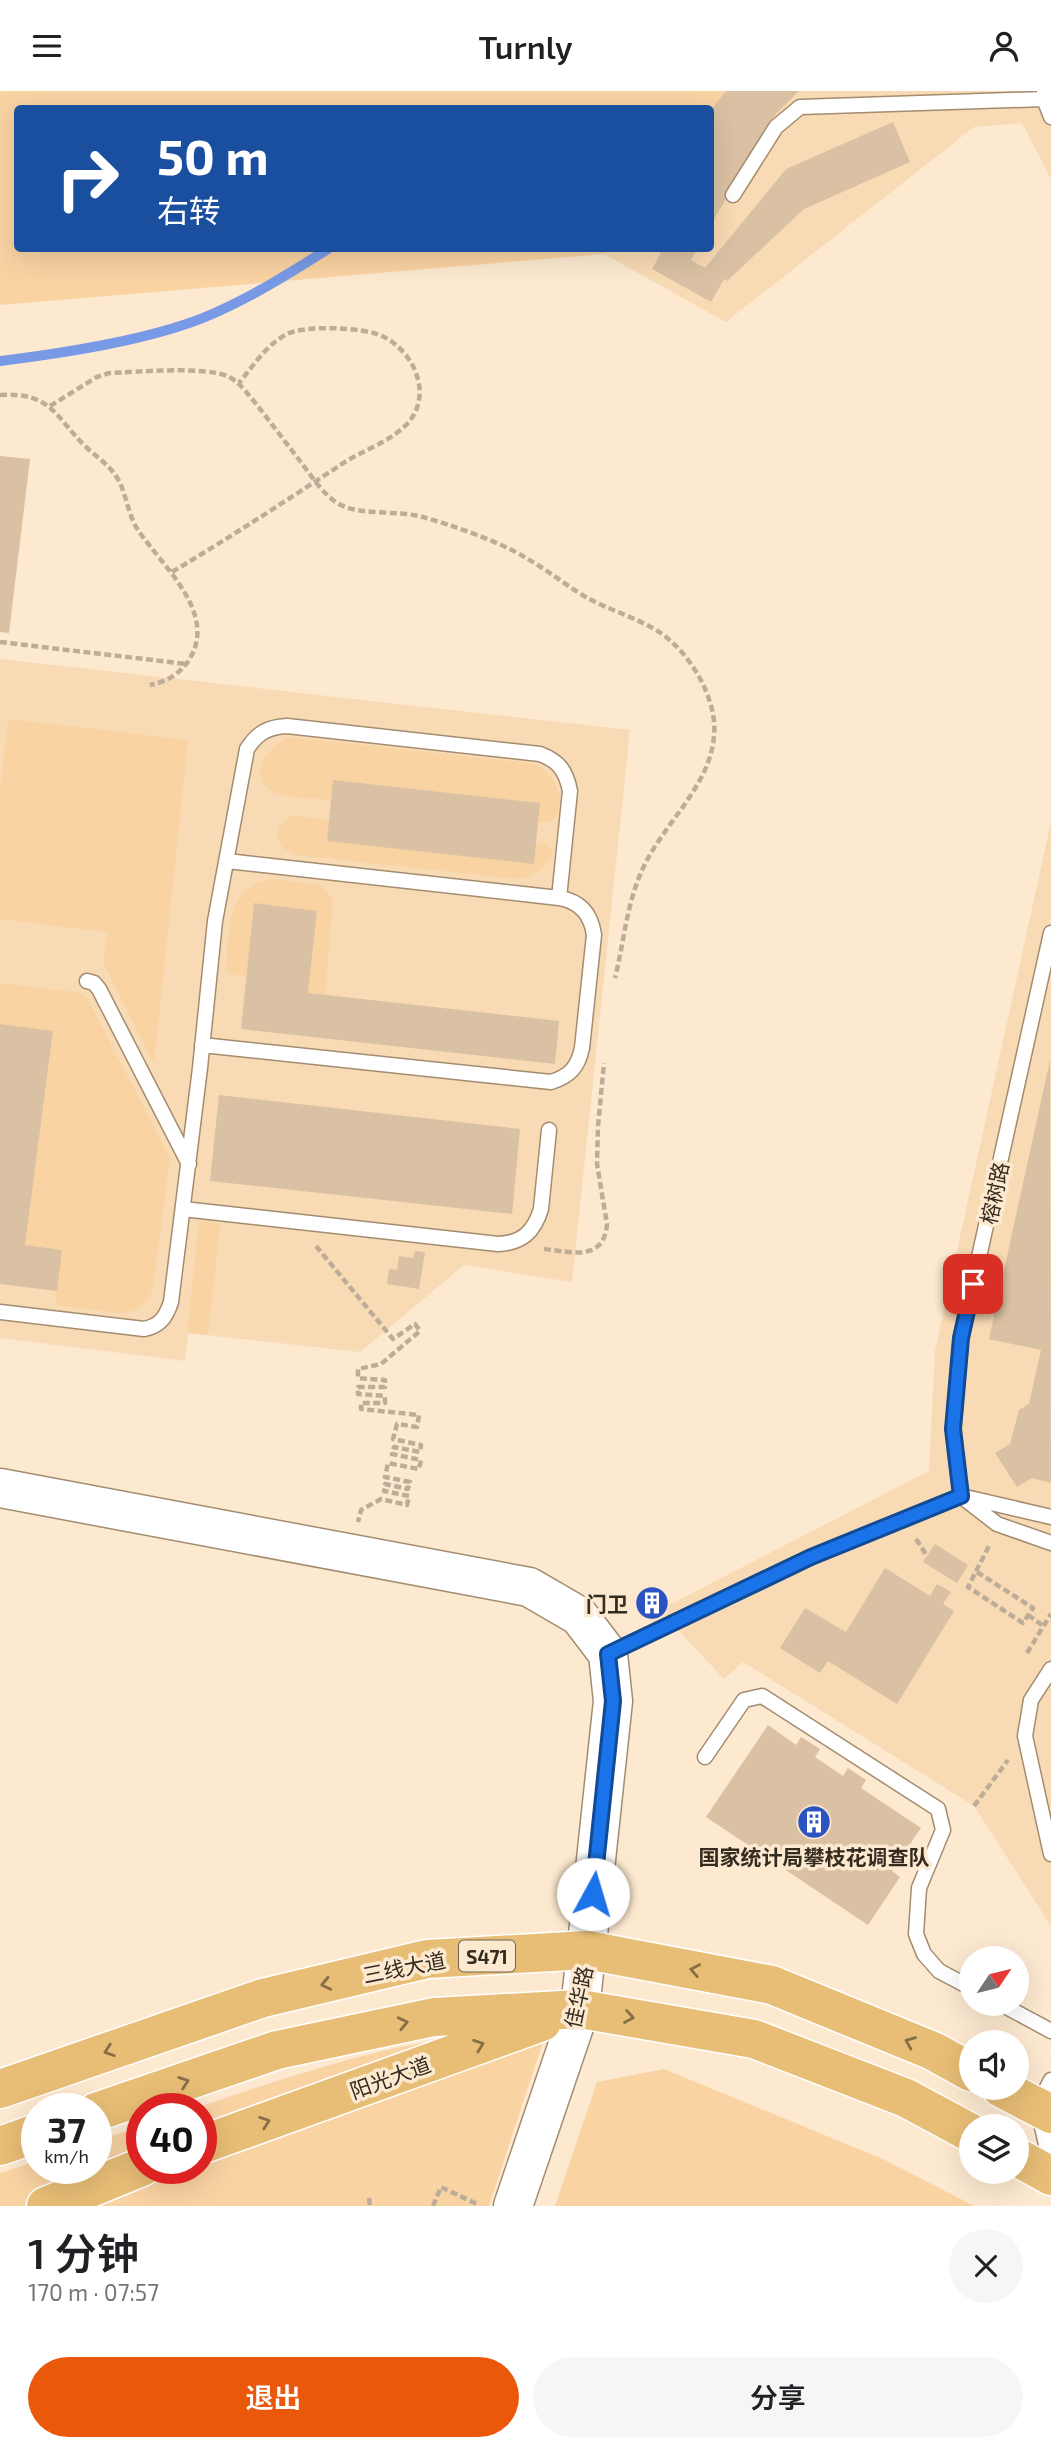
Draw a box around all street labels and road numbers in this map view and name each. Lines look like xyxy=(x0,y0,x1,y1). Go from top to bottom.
street label: 榕树路 xyxy=(975,1160,1013,1226)
road number: S471 xyxy=(459,1941,515,1972)
street label: 三线大道 xyxy=(360,1947,448,1987)
street label: 佳华路 xyxy=(559,1964,597,2030)
street label: 阳光大道 xyxy=(346,2051,434,2103)

